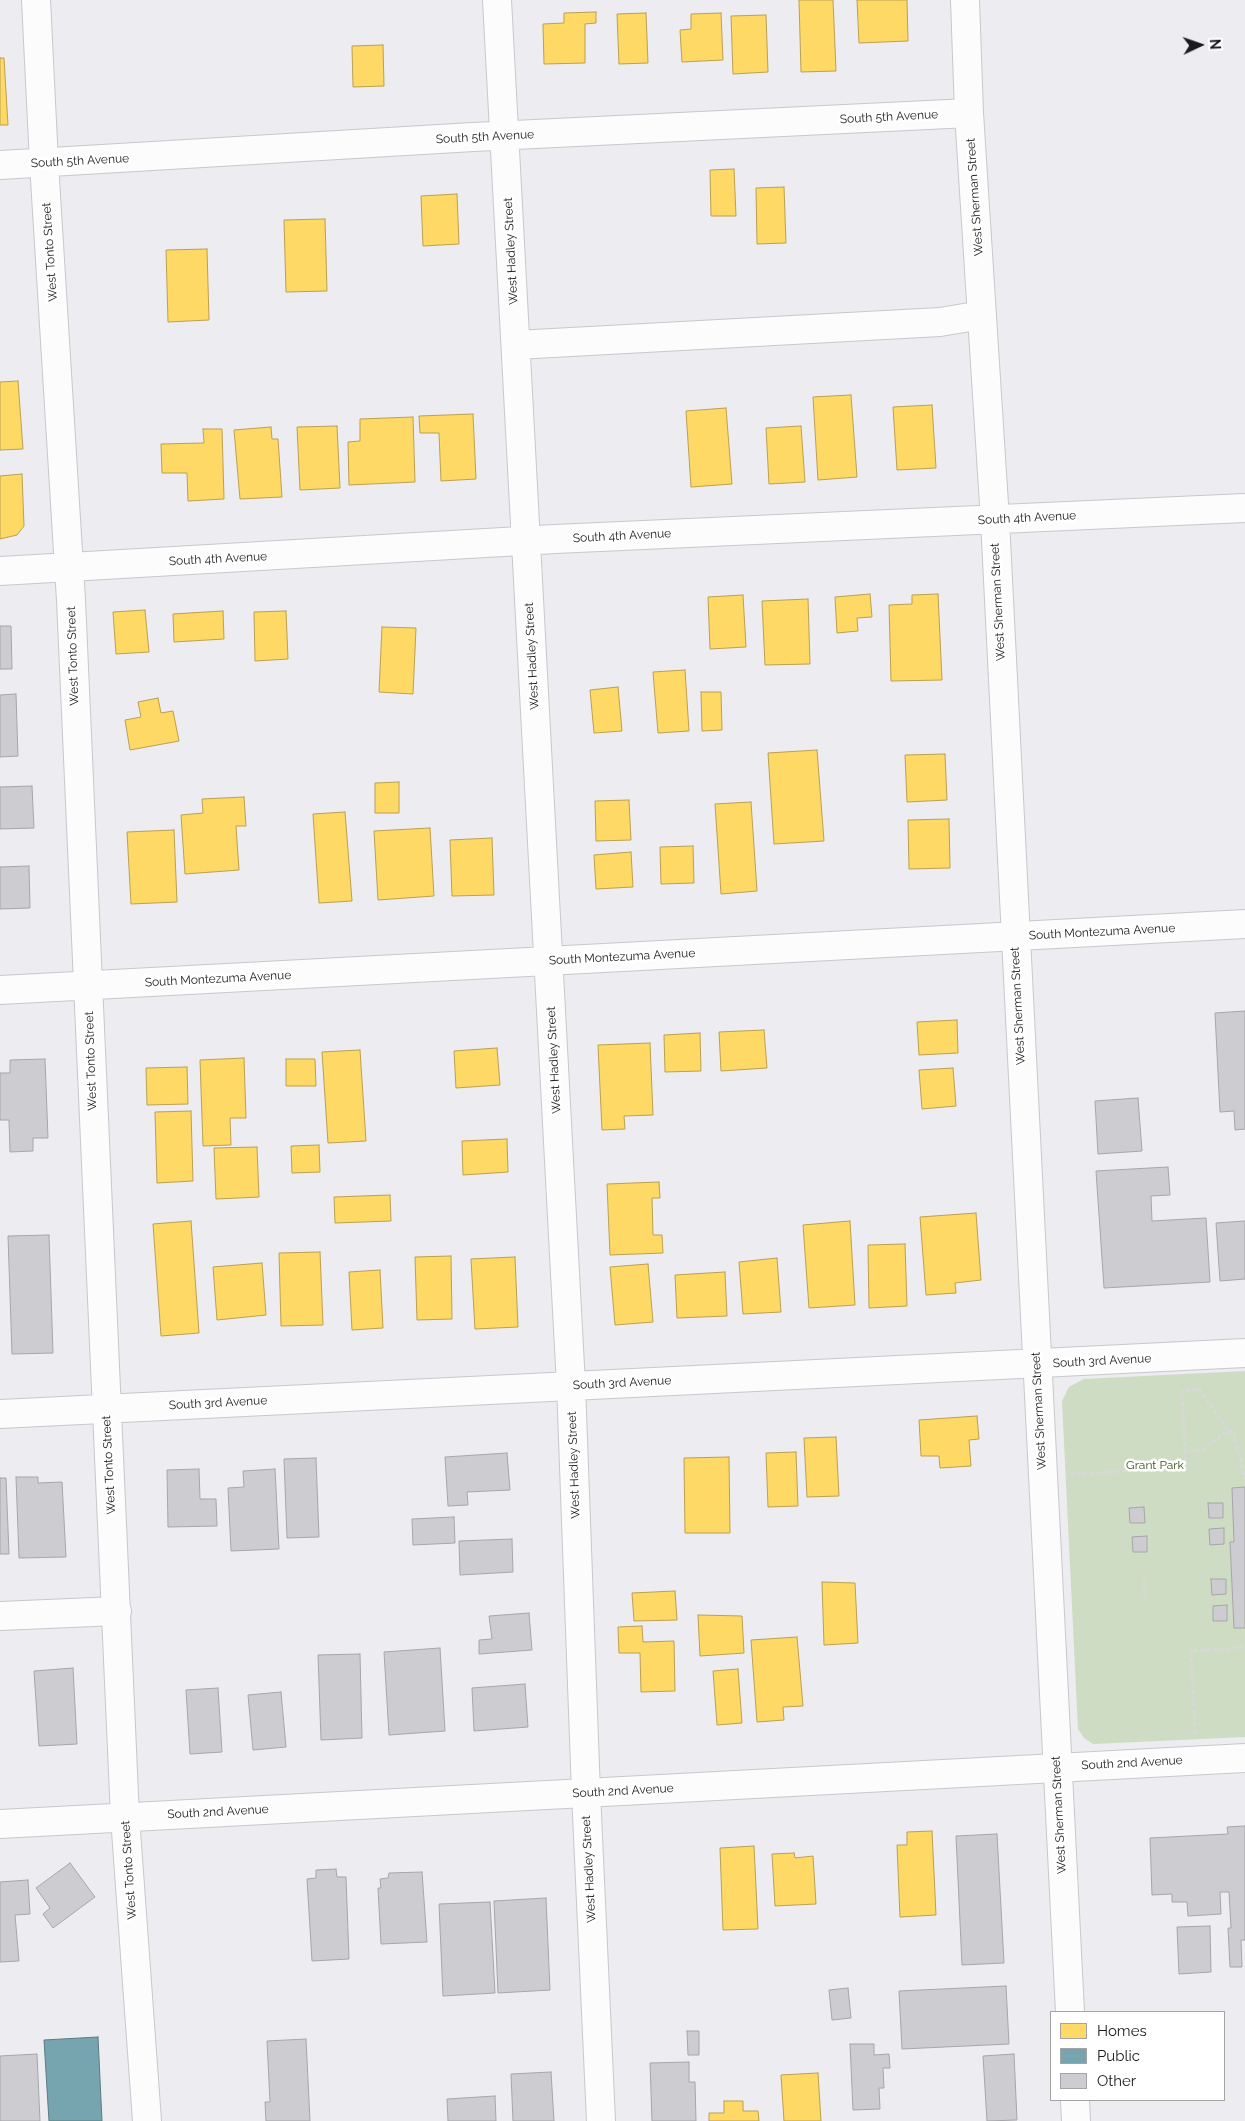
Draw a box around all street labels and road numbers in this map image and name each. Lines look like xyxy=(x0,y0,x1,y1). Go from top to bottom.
street label: South 5th Avenue xyxy=(840,107,938,127)
street label: South 5th Avenue xyxy=(436,127,534,147)
street label: West Sherman Street xyxy=(964,138,986,256)
street label: South 5th Avenue xyxy=(31,151,129,171)
street label: West Hadley Street xyxy=(501,197,521,305)
street label: West Tonto Street xyxy=(39,202,61,302)
street label: South 4th Avenue xyxy=(978,508,1076,528)
street label: South 4th Avenue xyxy=(573,526,671,546)
street label: West Sherman Street xyxy=(988,543,1008,661)
street label: South 4th Avenue xyxy=(169,549,267,569)
street label: West Hadley Street xyxy=(522,602,542,710)
street label: West Tonto Street xyxy=(64,606,82,706)
street label: South Montezuma Avenue xyxy=(1028,921,1176,943)
street label: South Montezuma Avenue xyxy=(548,946,696,968)
street label: West Sherman Street xyxy=(1008,947,1028,1065)
street label: South Montezuma Avenue xyxy=(144,968,292,990)
street label: West Hadley Street xyxy=(544,1006,564,1114)
street label: West Tonto Street xyxy=(82,1011,100,1111)
street label: South 3rd Avenue xyxy=(1052,1351,1152,1371)
street label: West Sherman Street xyxy=(1029,1352,1049,1470)
street label: South 3rd Avenue xyxy=(572,1373,672,1393)
street label: South 3rd Avenue xyxy=(168,1393,268,1413)
street label: West Hadley Street xyxy=(565,1411,583,1519)
street label: West Tonto Street xyxy=(99,1415,119,1515)
street label: South 2nd Avenue xyxy=(1081,1753,1183,1773)
street label: West Sherman Street xyxy=(1049,1756,1069,1874)
street label: South 2nd Avenue xyxy=(572,1781,674,1801)
street label: South 2nd Avenue xyxy=(167,1802,269,1822)
street label: West Hadley Street xyxy=(579,1815,599,1923)
street label: West Tonto Street xyxy=(118,1820,140,1920)

